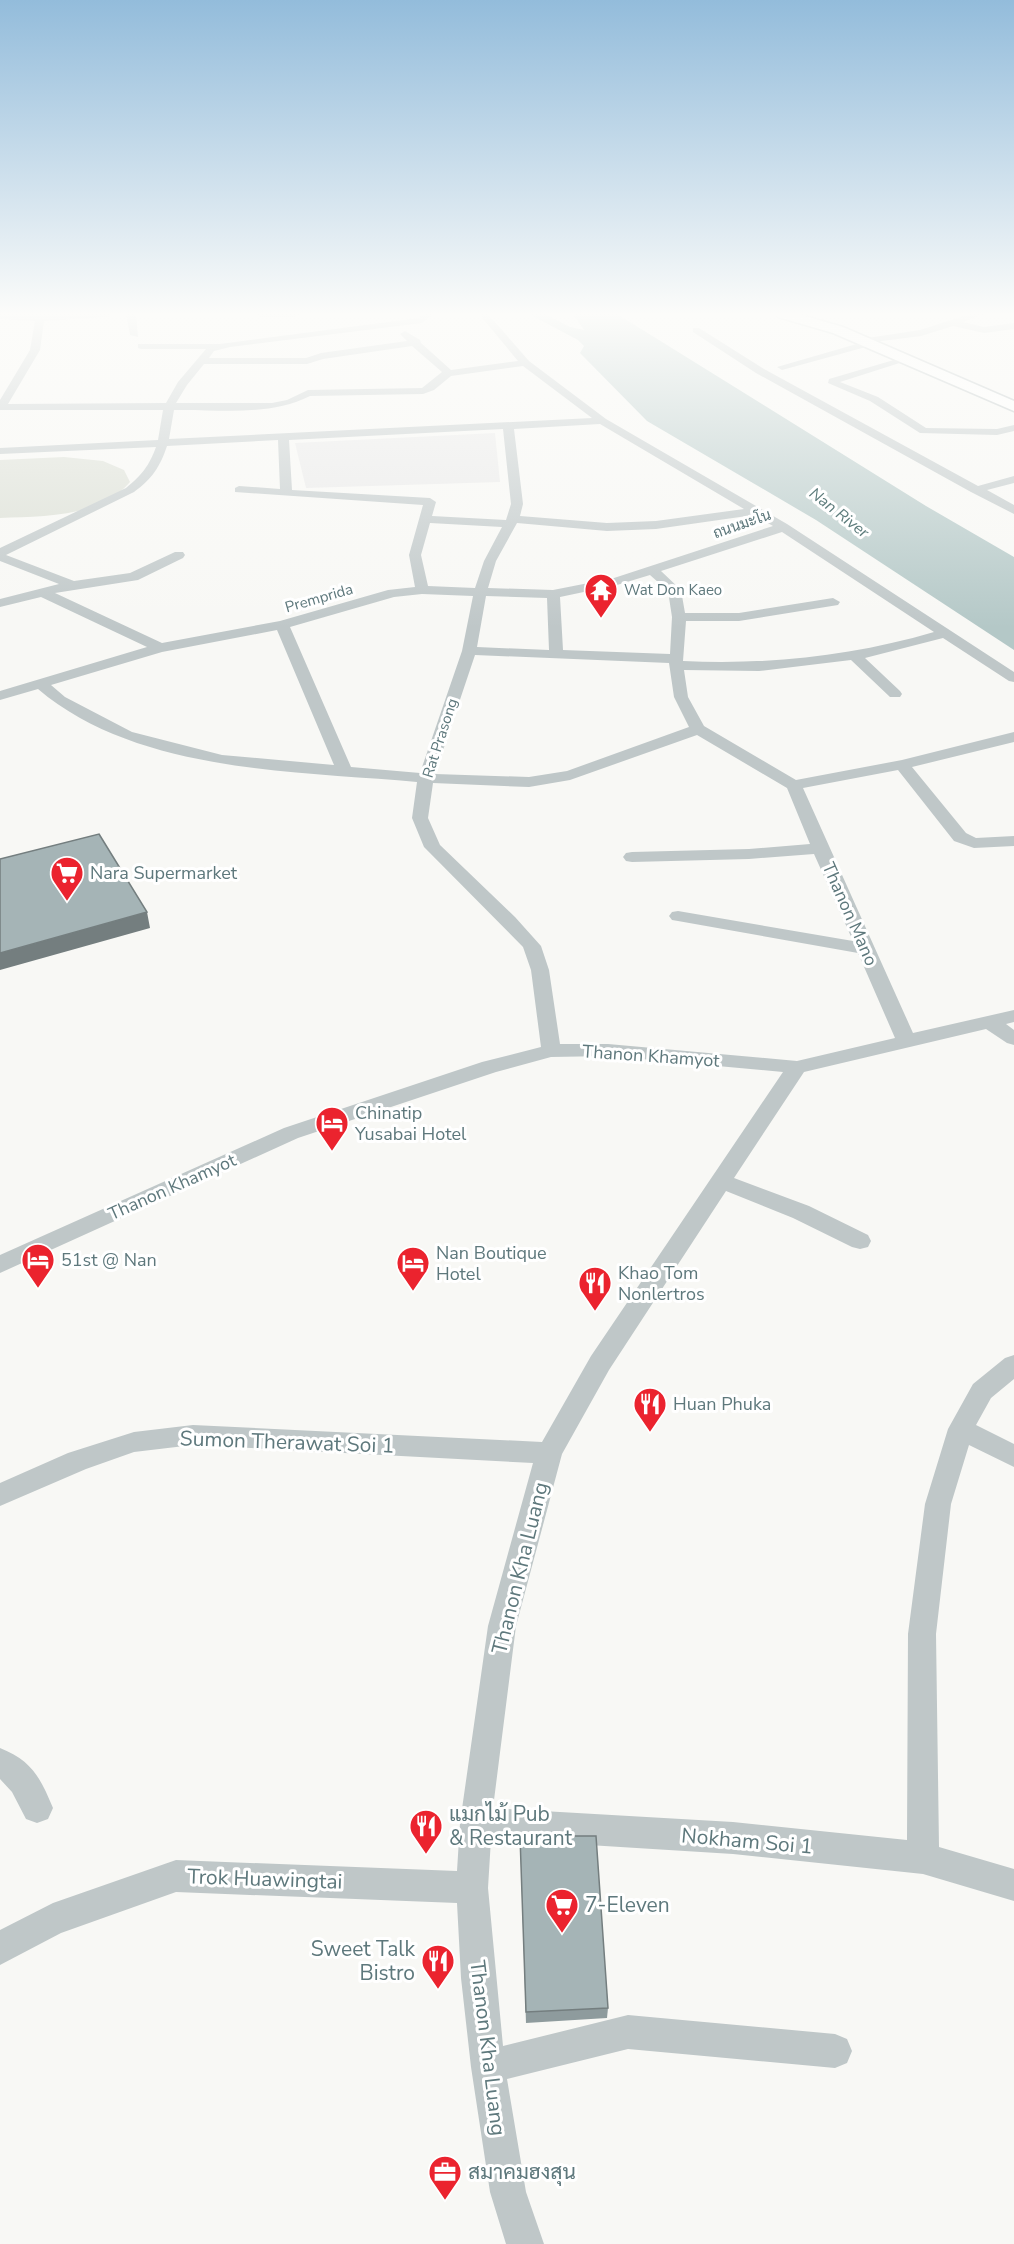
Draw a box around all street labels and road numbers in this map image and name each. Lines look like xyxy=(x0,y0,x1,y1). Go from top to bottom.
street label: ถนนมะโน xyxy=(710,505,774,543)
street label: Premprida xyxy=(283,579,355,617)
street label: Rat Prasong xyxy=(418,696,462,780)
street label: Thanon Mano xyxy=(816,858,884,970)
street label: Thanon Khamyot xyxy=(582,1039,721,1073)
street label: Thanon Khamyot xyxy=(104,1148,240,1226)
street label: Sumon Therawat Soi 1 xyxy=(179,1424,395,1460)
street label: Thanon Kha Luang xyxy=(485,1479,555,1657)
street label: Nokham Soi 1 xyxy=(680,1821,814,1861)
street label: Trok Huawingtai xyxy=(187,1862,343,1896)
street label: Thanon Kha Luang xyxy=(463,1959,513,2137)

